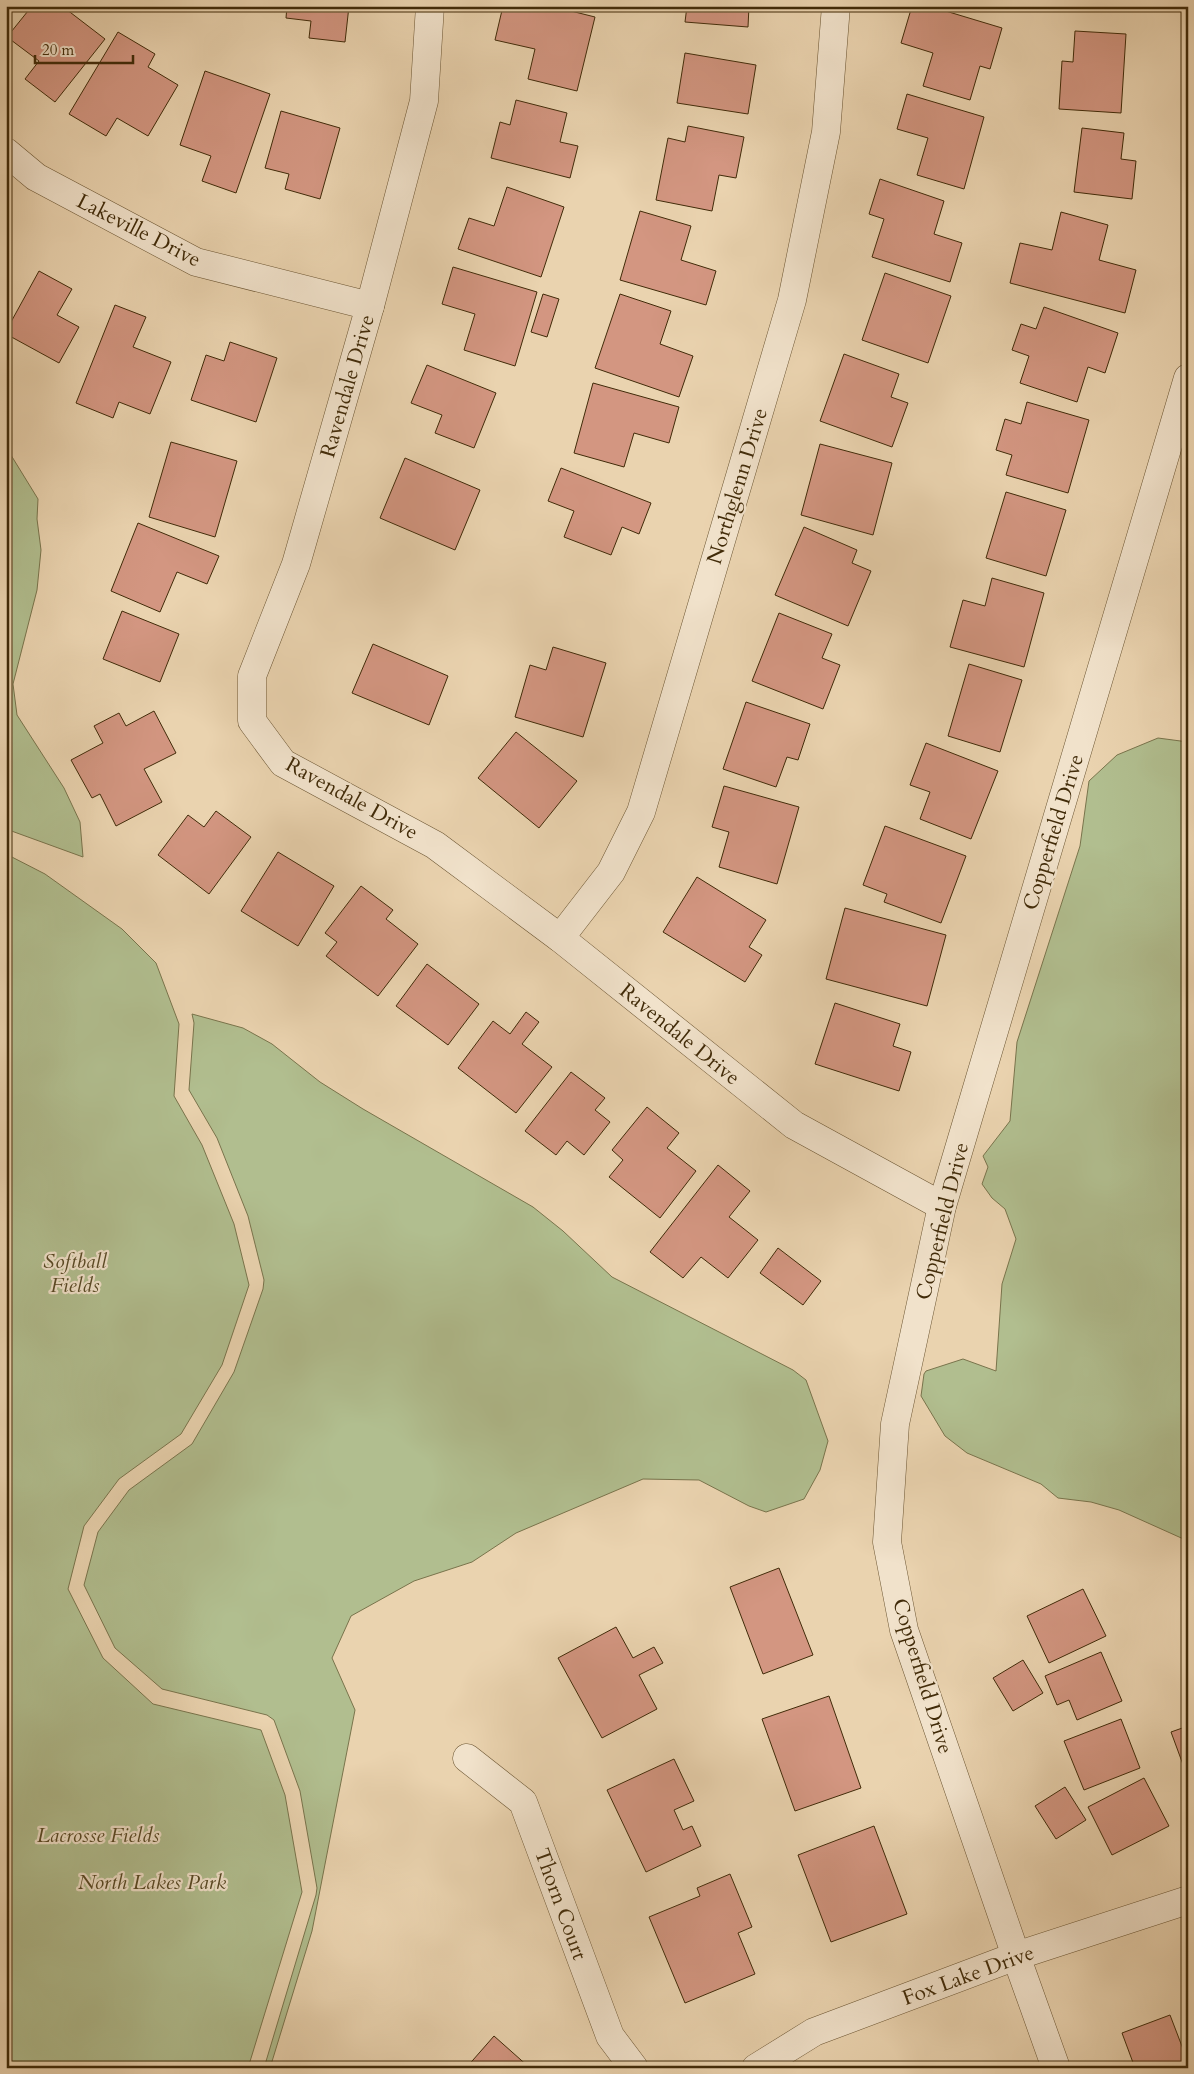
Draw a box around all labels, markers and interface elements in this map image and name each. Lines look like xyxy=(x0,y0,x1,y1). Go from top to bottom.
scale bar xyxy=(35,32,132,64)
text: 20 m xyxy=(42,40,74,60)
street label: Lakeville Drive xyxy=(72,187,206,274)
street label: Ravendale Drive xyxy=(313,311,382,461)
street label: Northglenn Drive xyxy=(700,404,775,568)
street label: Ravendale Drive xyxy=(280,750,423,847)
street label: Copperfield Drive xyxy=(1016,751,1091,913)
street label: Ravendale Drive xyxy=(613,977,746,1092)
street label: Copperfield Drive xyxy=(909,1139,976,1303)
park label: Softball Fields xyxy=(43,1247,108,1300)
street label: Copperfield Drive xyxy=(885,1595,960,1757)
park label: Lacrosse Fields xyxy=(37,1821,159,1850)
street label: Thorn Court xyxy=(527,1844,594,1964)
park label: North Lakes Park xyxy=(78,1868,227,1897)
street label: Fox Lake Drive xyxy=(898,1938,1038,2013)

